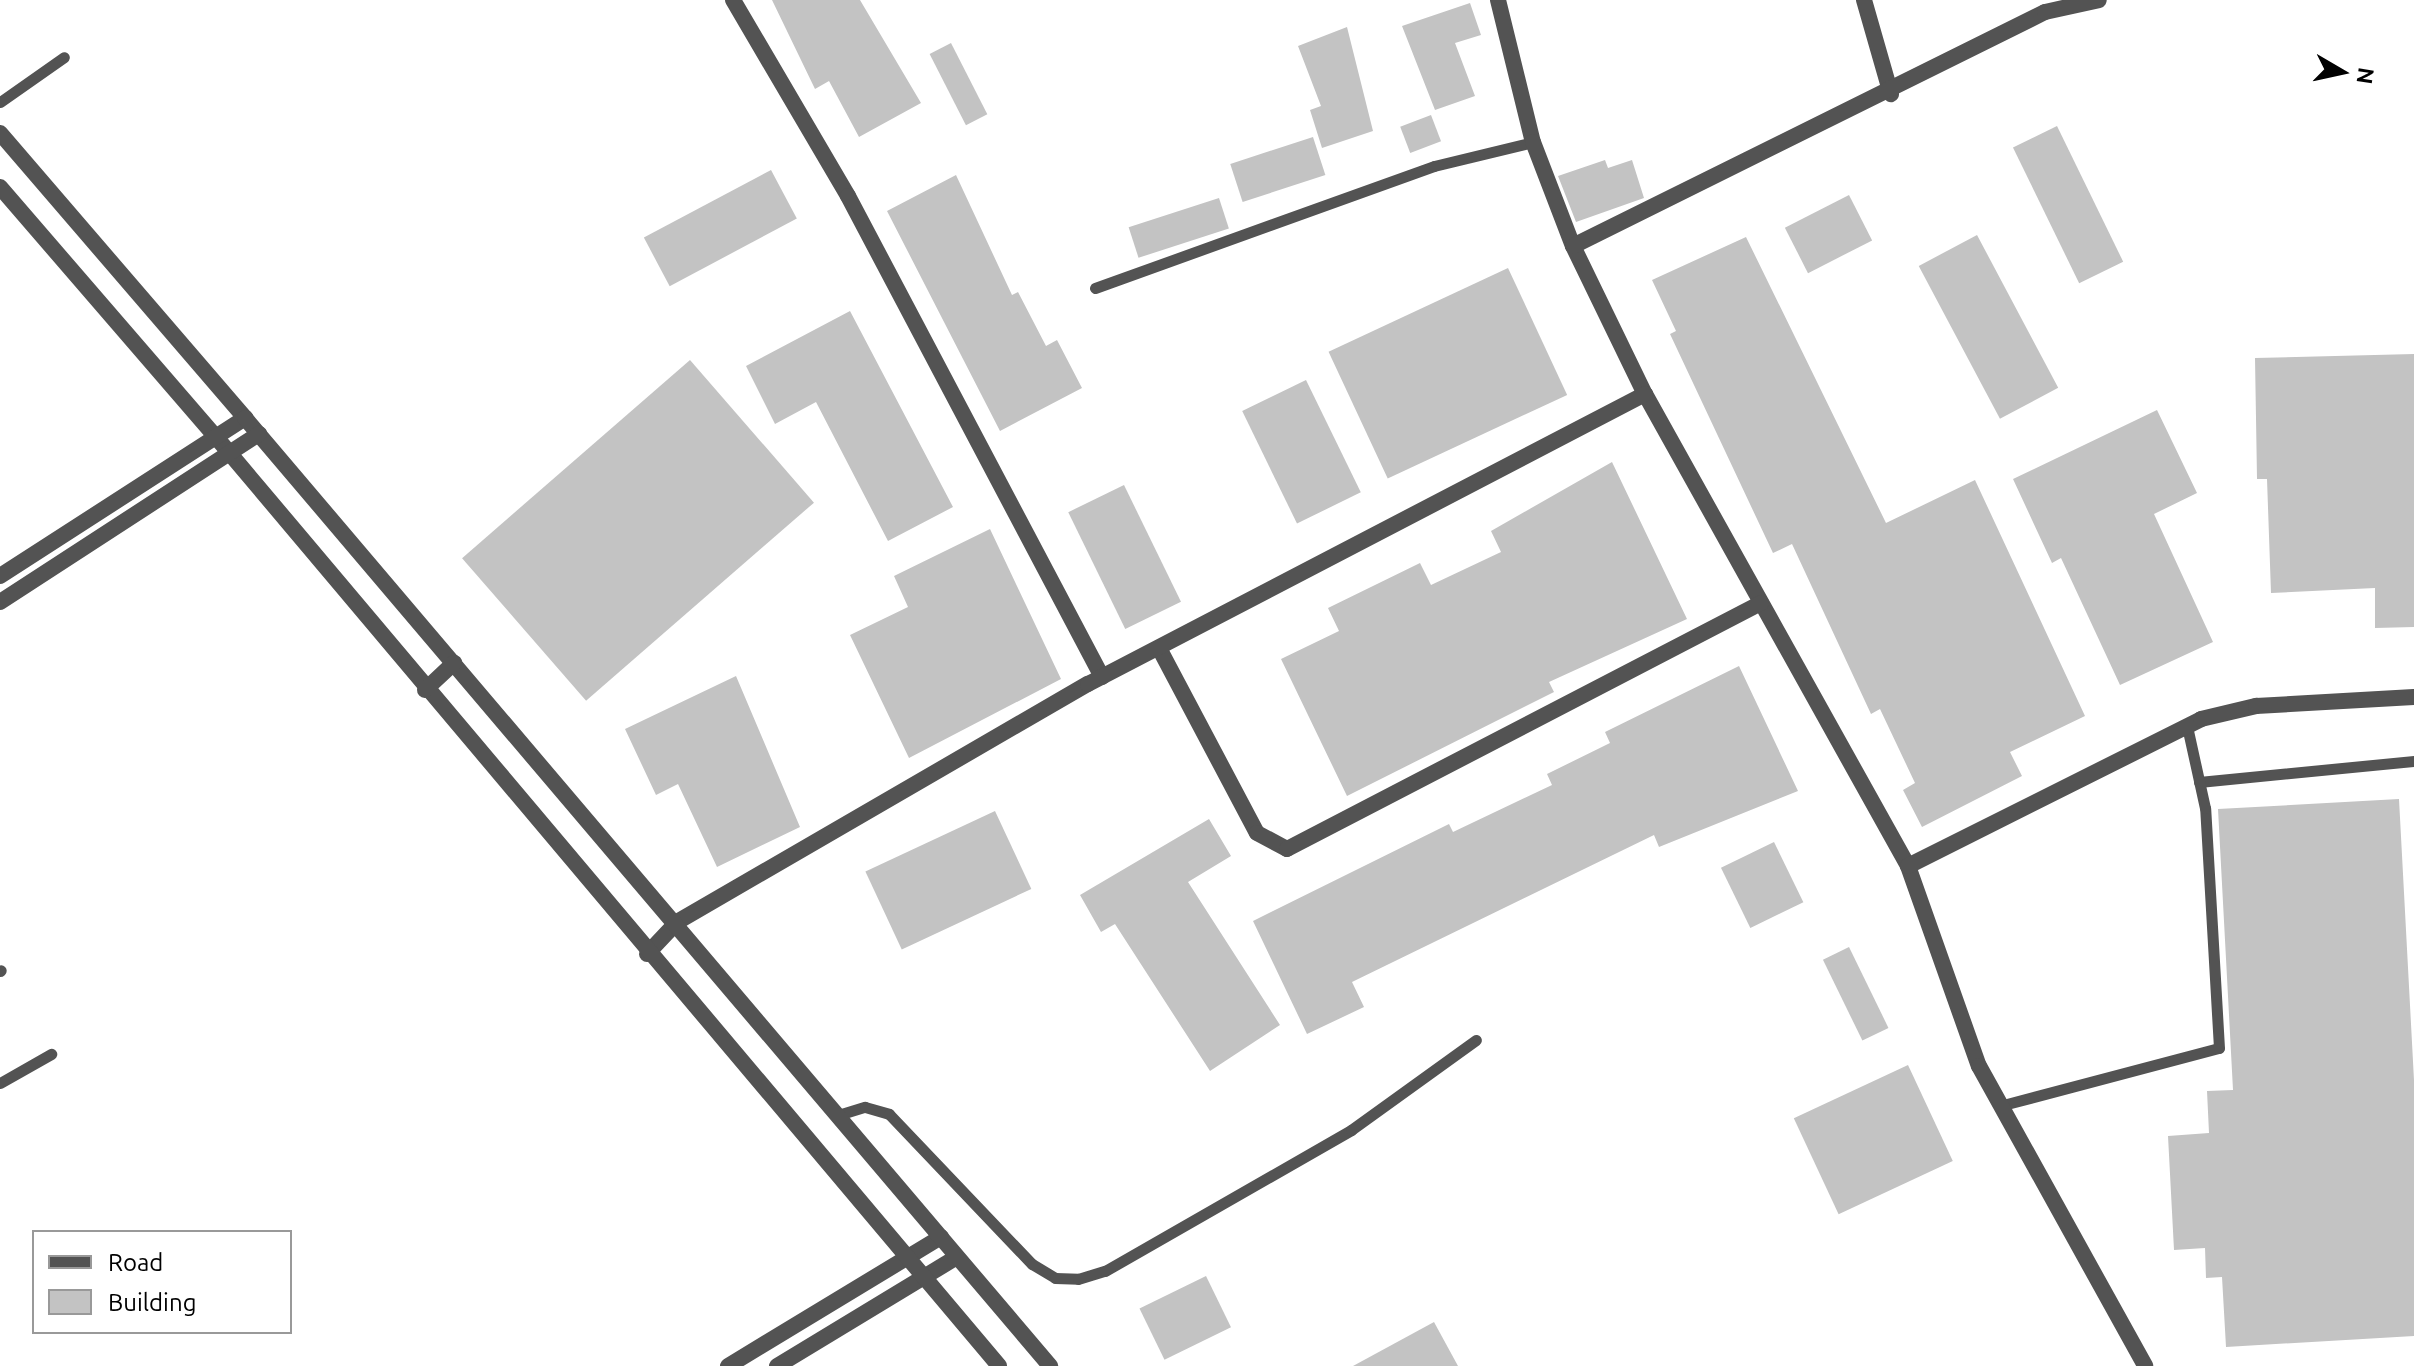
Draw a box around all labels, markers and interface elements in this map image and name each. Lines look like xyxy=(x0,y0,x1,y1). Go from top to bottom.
north arrow xyxy=(2302,32,2382,112)
text: N xyxy=(2353,66,2380,86)
legend xyxy=(32,1230,292,1334)
text: Road xyxy=(108,1249,163,1276)
text: Building xyxy=(108,1289,196,1316)

